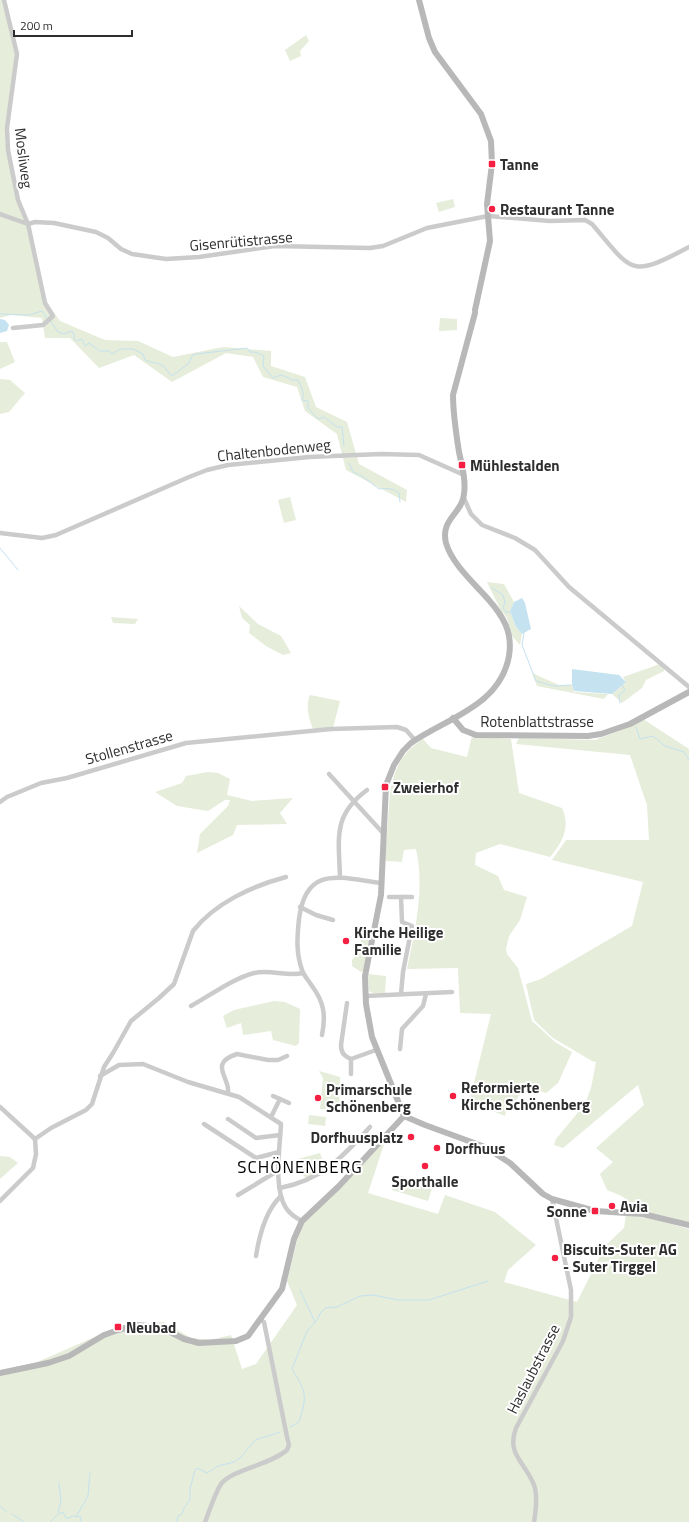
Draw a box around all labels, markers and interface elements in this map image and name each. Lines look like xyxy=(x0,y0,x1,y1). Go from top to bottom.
scale bar xyxy=(14,12,132,38)
text: 200 m xyxy=(20,16,53,35)
street label: Mosliweg xyxy=(9,126,39,190)
place label: Tanne xyxy=(500,153,539,176)
marker: Tanne xyxy=(487,159,497,169)
place label: Restaurant Tanne xyxy=(500,198,615,221)
marker: Restaurant Tanne xyxy=(487,204,497,214)
street label: Gisenrütistrasse xyxy=(189,225,293,257)
street label: Chaltenbodenweg xyxy=(216,433,332,467)
place label: Mühlestalden xyxy=(470,454,560,477)
marker: Mühlestalden xyxy=(457,460,467,470)
street label: Rotenblattstrasse xyxy=(480,710,594,733)
street label: Stollenstrasse xyxy=(82,724,176,770)
place label: Zweierhof xyxy=(393,776,459,799)
marker: Zweierhof xyxy=(380,782,390,792)
place label: Kirche Heilige Familie xyxy=(354,921,444,961)
marker: Kirche Heilige Familie xyxy=(341,936,351,946)
place label: Reformierte Kirche Schönenberg xyxy=(461,1076,590,1116)
place label: Primarschule Schönenberg xyxy=(326,1078,413,1118)
marker: Reformierte Kirche Schönenberg xyxy=(448,1091,458,1101)
marker: Primarschule Schönenberg xyxy=(313,1093,323,1103)
place label: Dorfhuusplatz xyxy=(310,1126,403,1149)
marker: Dorfhuusplatz xyxy=(406,1132,416,1142)
place label: Dorfhuus xyxy=(445,1137,505,1160)
marker: Dorfhuus xyxy=(432,1143,442,1153)
district label: SCHÖNENBERG xyxy=(237,1154,363,1180)
marker: Sporthalle xyxy=(420,1161,430,1171)
place label: Sporthalle xyxy=(391,1170,459,1193)
place label: Avia xyxy=(620,1195,648,1218)
place label: Sonne xyxy=(547,1200,587,1223)
marker: Avia xyxy=(607,1201,617,1211)
marker: Sonne xyxy=(590,1206,600,1216)
place label: Biscuits-Suter AG - Suter Tirggel xyxy=(563,1238,677,1278)
marker: Biscuits-Suter AG - Suter Tirggel xyxy=(550,1253,560,1263)
place label: Neubad xyxy=(126,1316,176,1339)
street label: Haslaubstrasse xyxy=(501,1320,565,1418)
marker: Neubad xyxy=(113,1322,123,1332)

